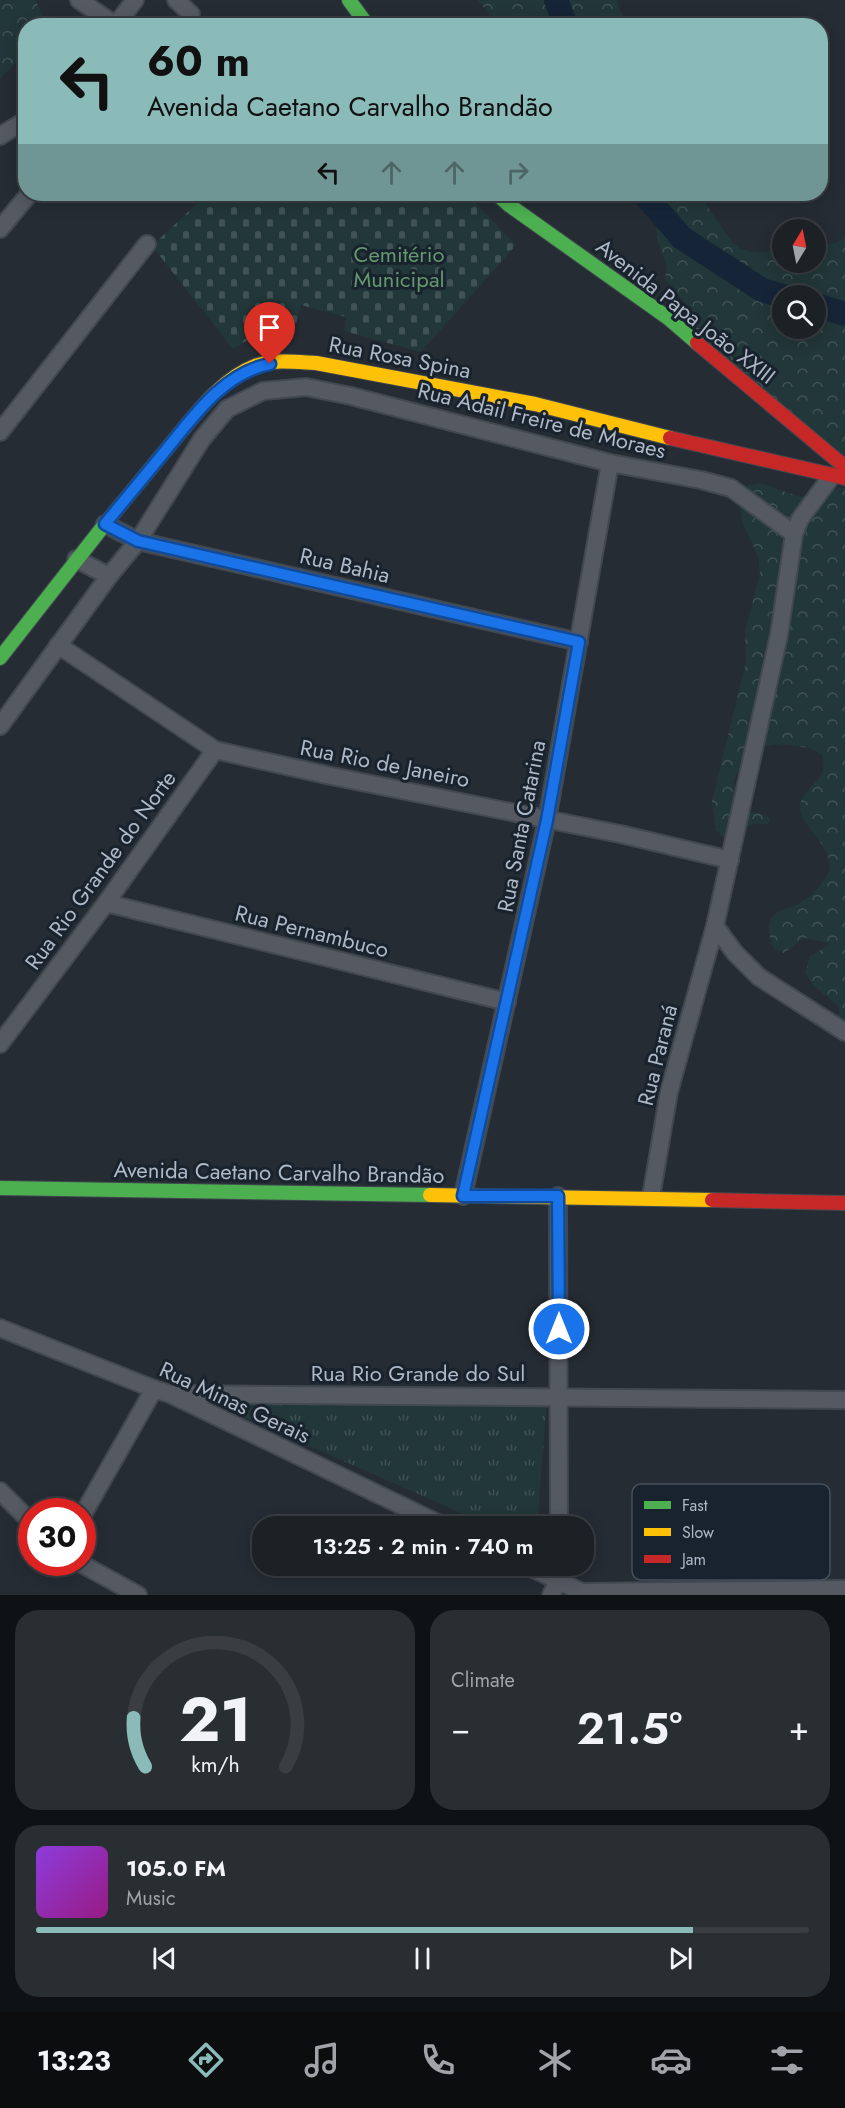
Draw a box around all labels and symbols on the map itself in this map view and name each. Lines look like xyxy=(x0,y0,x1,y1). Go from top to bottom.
north arrow xyxy=(772,219,826,273)
street label: Avenida Papa João XXIII xyxy=(589,231,783,391)
park label: Cemitério Municipal xyxy=(353,238,445,295)
pin xyxy=(244,302,295,364)
street label: Rua Rosa Spina xyxy=(326,328,474,386)
street label: Rua Adail Freire de Moraes xyxy=(415,374,670,466)
street label: Rua Bahia xyxy=(297,539,393,591)
street label: Rua Rio de Janeiro xyxy=(298,731,472,795)
street label: Rua Santa Catarina xyxy=(489,737,553,915)
street label: Rua Rio Grande do Norte xyxy=(17,764,183,976)
street label: Rua Pernambuco xyxy=(232,896,392,966)
street label: Rua Paraná xyxy=(629,1001,685,1109)
street label: Avenida Caetano Carvalho Brandão xyxy=(113,1153,445,1191)
position arrow xyxy=(527,1297,591,1361)
street label: Rua Minas Gerais xyxy=(154,1353,316,1451)
street label: Rua Rio Grande do Sul xyxy=(311,1357,525,1389)
legend xyxy=(632,1484,830,1580)
text: Fast xyxy=(682,1494,708,1517)
speed limit sign: 30 xyxy=(18,1498,96,1576)
text: Slow xyxy=(682,1521,714,1544)
text: Jam xyxy=(680,1548,706,1571)

